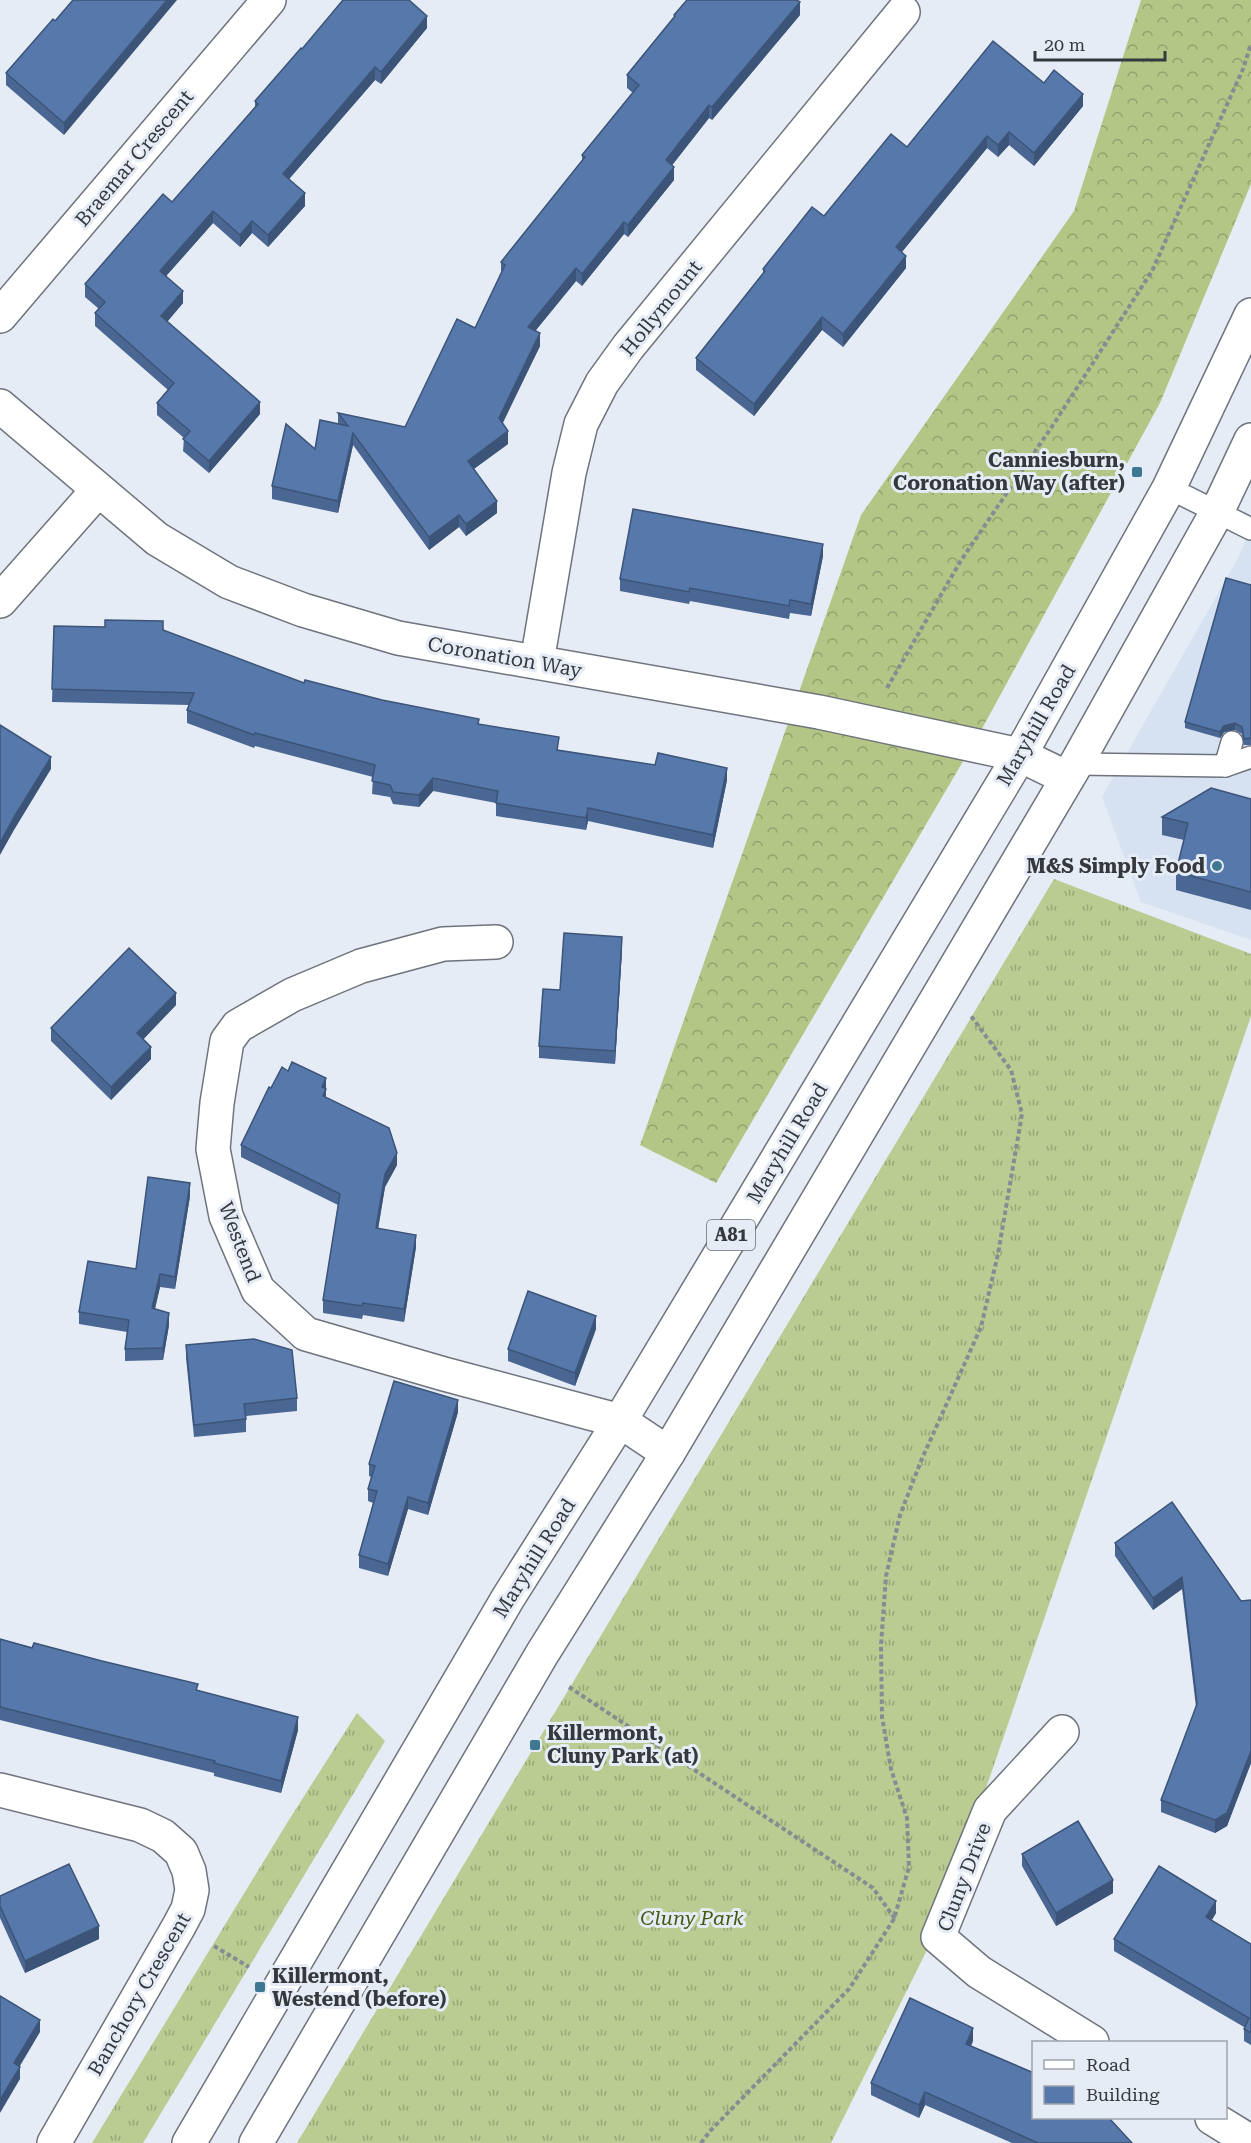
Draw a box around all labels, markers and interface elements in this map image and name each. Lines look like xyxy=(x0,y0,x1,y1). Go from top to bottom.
scale bar xyxy=(1035,24,1166,62)
text: 20 m xyxy=(1044,34,1085,55)
street label: Braemar Crescent xyxy=(70,84,198,231)
street label: Hollymount xyxy=(615,255,707,361)
place label: Canniesburn, Coronation Way (after) xyxy=(893,448,1125,495)
marker: Canniesburn, Coronation Way (after) xyxy=(1130,465,1144,479)
street label: Coronation Way xyxy=(426,632,584,682)
street label: Maryhill Road xyxy=(992,660,1080,790)
place label: M&S Simply Food xyxy=(1027,854,1206,878)
marker: M&S Simply Food xyxy=(1210,859,1224,873)
street label: Maryhill Road xyxy=(742,1078,832,1207)
street label: Westend xyxy=(214,1199,266,1286)
road number: A81 xyxy=(707,1220,755,1250)
street label: Maryhill Road xyxy=(488,1494,580,1622)
place label: Killermont, Cluny Park (at) xyxy=(547,1721,699,1768)
marker: Killermont, Cluny Park (at) xyxy=(528,1738,542,1752)
street label: Cluny Drive xyxy=(932,1819,996,1935)
park label: Cluny Park xyxy=(640,1906,744,1930)
street label: Banchory Crescent xyxy=(83,1908,196,2080)
place label: Killermont, Westend (before) xyxy=(272,1964,447,2011)
marker: Killermont, Westend (before) xyxy=(253,1980,267,1994)
legend xyxy=(1032,2041,1227,2119)
text: Road xyxy=(1086,2054,1131,2075)
text: Building xyxy=(1086,2084,1160,2105)

